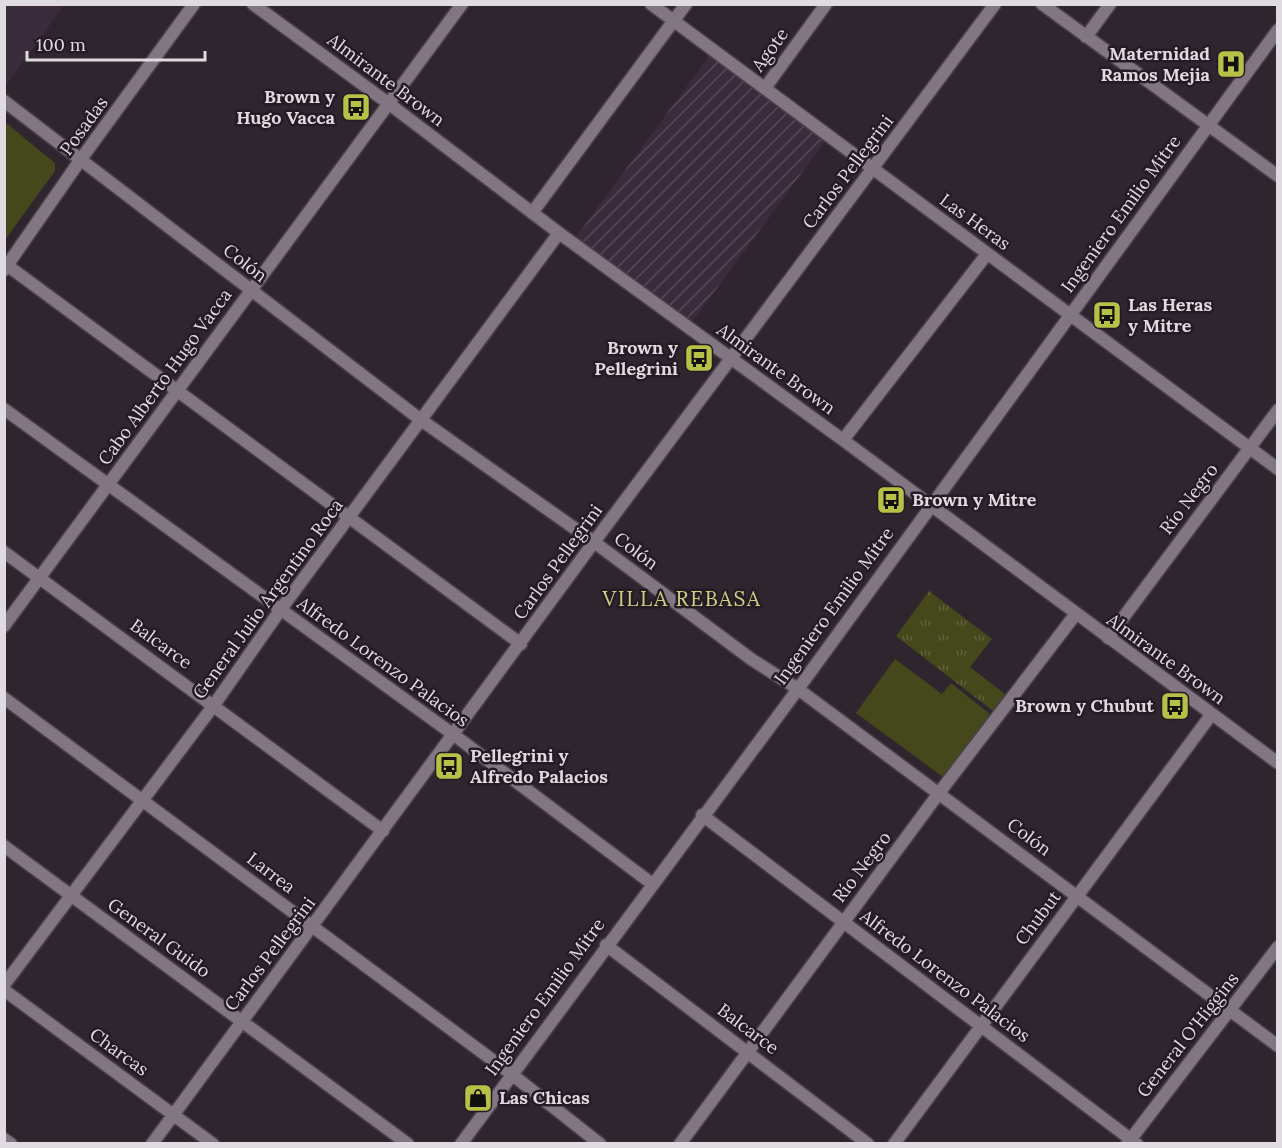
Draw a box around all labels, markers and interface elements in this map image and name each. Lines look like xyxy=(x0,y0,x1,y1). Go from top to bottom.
street label: Agote xyxy=(745,23,793,77)
scale bar xyxy=(27,24,206,62)
street label: Almirante Brown xyxy=(322,27,450,131)
text: 100 m xyxy=(36,33,86,56)
place label: Maternidad Ramos Mejia xyxy=(1100,42,1211,86)
hospital icon: Maternidad Ramos Mejia xyxy=(1215,48,1247,80)
place label: Brown y Hugo Vacca xyxy=(236,85,336,129)
bus stop icon: Brown y Hugo Vacca xyxy=(340,91,372,123)
street label: Posadas xyxy=(55,92,113,160)
street label: Carlos Pellegrini xyxy=(797,110,898,233)
street label: Ingeniero Emilio Mitre xyxy=(1056,130,1186,297)
street label: Las Heras xyxy=(935,188,1015,255)
street label: Colón xyxy=(219,238,272,287)
street label: Cabo Alberto Hugo Vacca xyxy=(93,284,236,469)
place label: Las Heras y Mitre xyxy=(1128,293,1212,337)
bus stop icon: Las Heras y Mitre xyxy=(1091,299,1123,331)
street label: Almirante Brown xyxy=(712,317,840,419)
place label: Brown y Pellegrini xyxy=(594,336,678,380)
bus stop icon: Brown y Pellegrini xyxy=(683,342,715,374)
street label: Río Negro xyxy=(1154,459,1223,539)
bus stop icon: Brown y Mitre xyxy=(875,484,907,516)
place label: Brown y Mitre xyxy=(912,488,1037,511)
street label: General Julio Argentino Roca xyxy=(187,494,348,703)
street label: Carlos Pellegrini xyxy=(508,500,607,624)
street label: Ingeniero Emilio Mitre xyxy=(769,522,899,689)
street label: Colón xyxy=(610,527,663,575)
district label: VILLA REBASA xyxy=(602,585,761,612)
street label: Alfredo Lorenzo Palacios xyxy=(292,591,474,732)
street label: Almirante Brown xyxy=(1102,607,1230,709)
street label: Balcarce xyxy=(126,613,197,674)
bus stop icon: Brown y Chubut xyxy=(1159,690,1191,722)
place label: Brown y Chubut xyxy=(1015,694,1155,717)
place label: Pellegrini y Alfredo Palacios xyxy=(470,744,608,788)
bus stop icon: Pellegrini y Alfredo Palacios xyxy=(433,750,465,782)
street label: Colón xyxy=(1003,813,1056,861)
street label: Río Negro xyxy=(827,827,896,907)
street label: Larrea xyxy=(243,847,300,898)
street label: Chubut xyxy=(1010,886,1066,950)
street label: Carlos Pellegrini xyxy=(219,892,320,1015)
street label: General Guido xyxy=(103,893,215,983)
street label: Alfredo Lorenzo Palacios xyxy=(855,904,1035,1047)
street label: Ingeniero Emilio Mitre xyxy=(480,913,610,1080)
street label: General O'Higgins xyxy=(1132,968,1244,1102)
street label: Balcarce xyxy=(713,998,784,1059)
street label: Charcas xyxy=(85,1022,153,1081)
shop icon: Las Chicas xyxy=(462,1082,494,1114)
place label: Las Chicas xyxy=(499,1086,590,1109)

